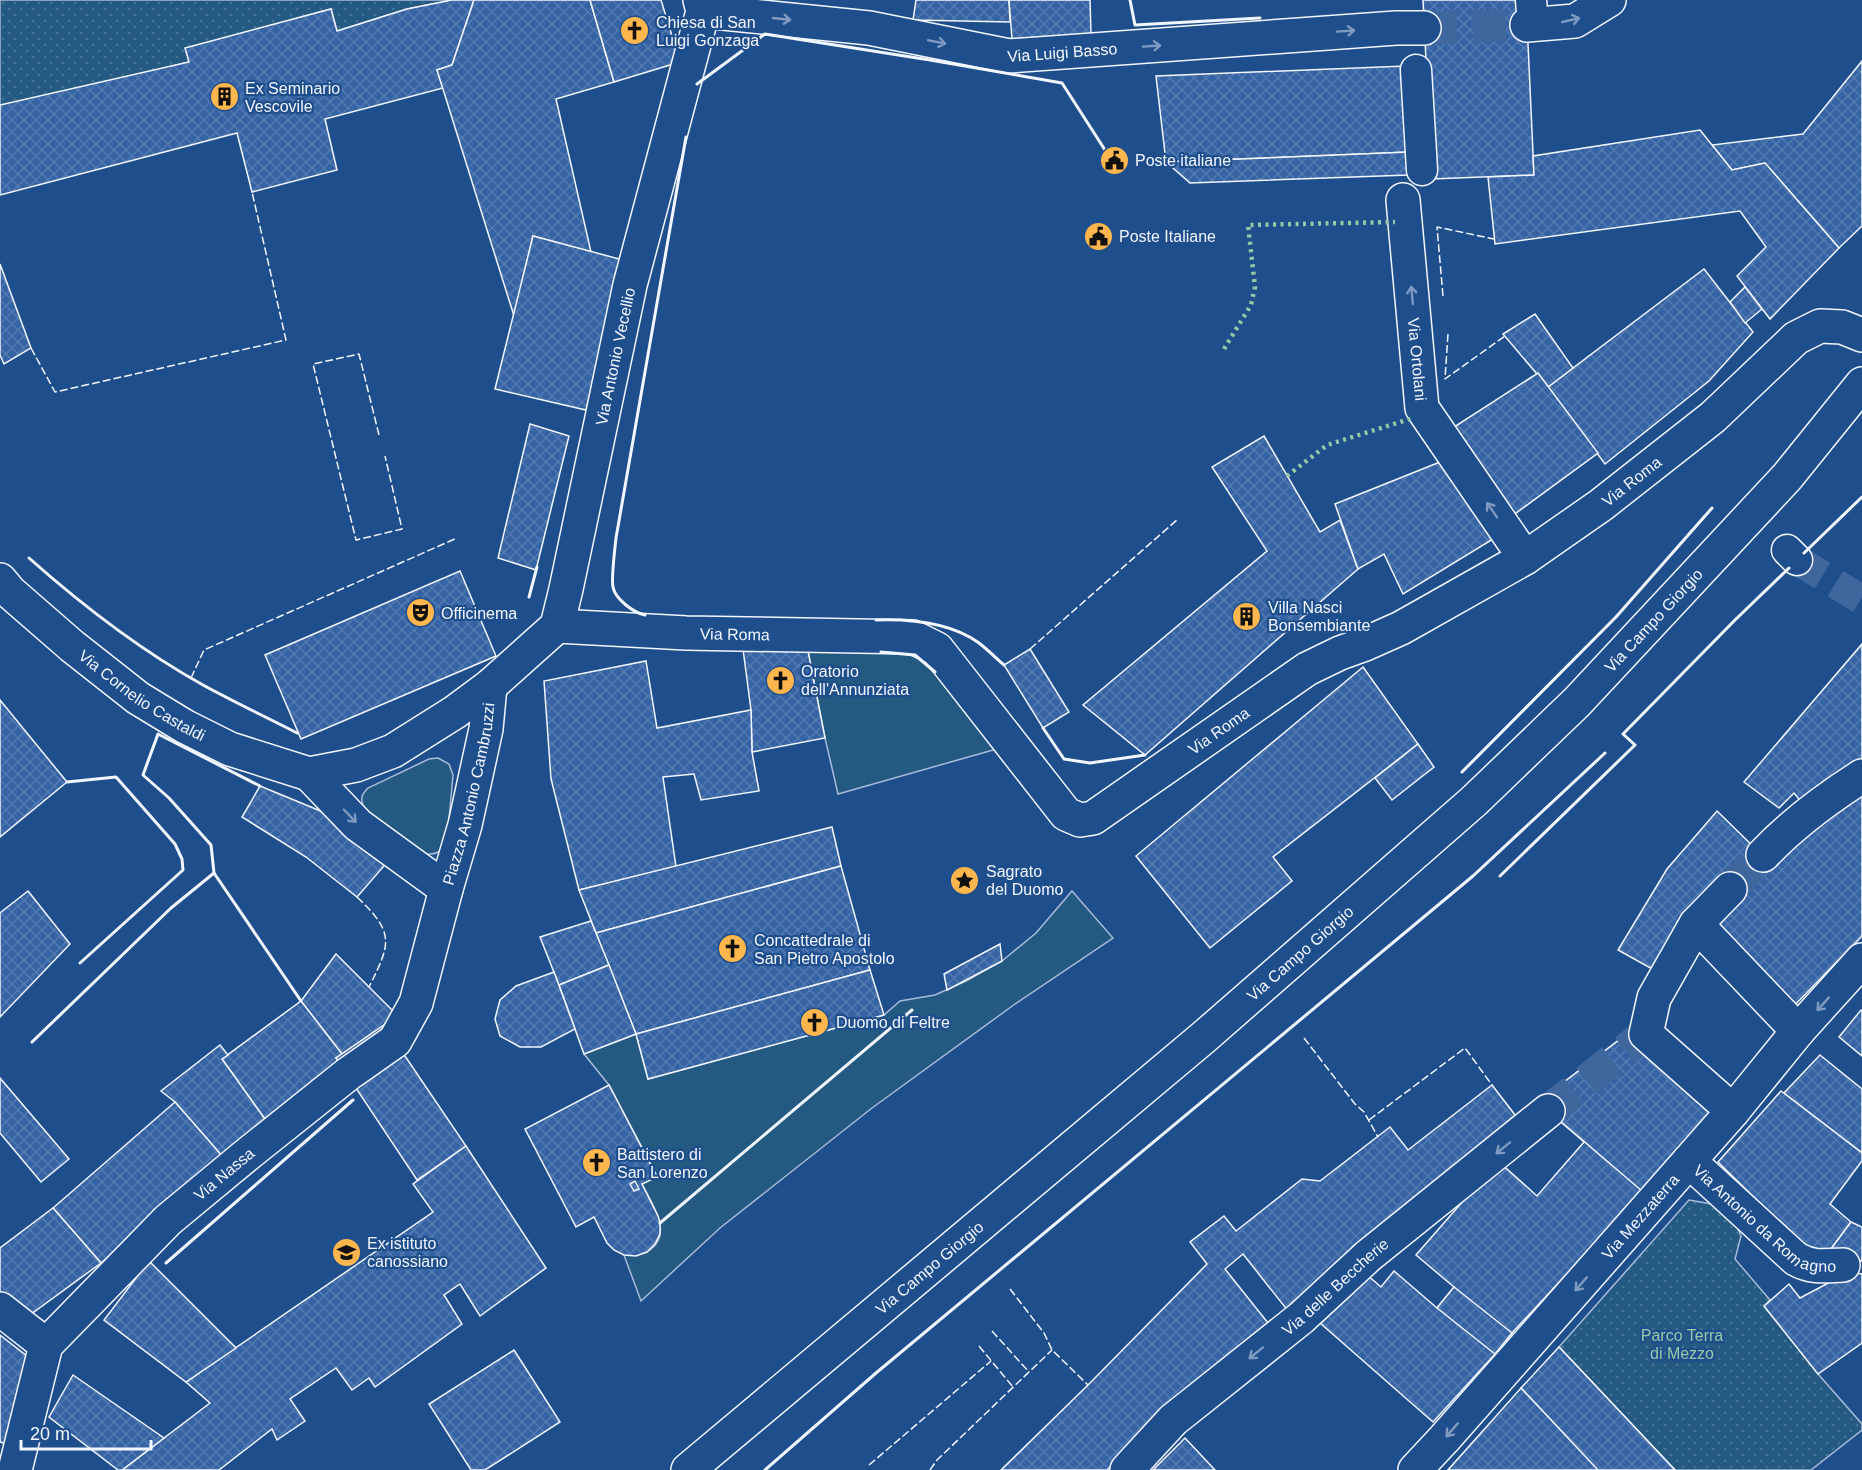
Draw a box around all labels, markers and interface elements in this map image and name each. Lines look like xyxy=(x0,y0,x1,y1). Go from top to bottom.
place label: Chiesa di San Luigi Gonzaga xyxy=(656,14,759,49)
one-way arrow xyxy=(772,14,792,25)
one-way arrow xyxy=(1561,14,1580,26)
church icon: Chiesa di San Luigi Gonzaga xyxy=(619,15,651,47)
one-way arrow xyxy=(1336,26,1356,37)
one-way arrow xyxy=(927,37,947,48)
street label: Via Luigi Basso xyxy=(1007,40,1118,65)
one-way arrow xyxy=(1141,40,1161,51)
place label: Ex Seminario Vescovile xyxy=(245,80,340,115)
building icon: Ex Seminario Vescovile xyxy=(208,81,240,113)
public building icon: Poste italiane xyxy=(1098,144,1130,176)
place label: Poste italiane xyxy=(1135,152,1231,169)
public building icon: Poste Italiane xyxy=(1082,220,1114,252)
place label: Poste Italiane xyxy=(1119,228,1216,245)
street label: Via Antonio Vecellio xyxy=(592,286,638,427)
one-way arrow xyxy=(1406,286,1417,306)
street label: Via Ortolani xyxy=(1405,317,1430,402)
street label: Via Roma xyxy=(1599,453,1664,509)
one-way arrow xyxy=(1486,502,1498,519)
street label: Via Campo Giorgio xyxy=(1601,565,1706,675)
theatre icon: Officinema xyxy=(404,597,436,629)
place label: Villa Nasci Bonsembiante xyxy=(1268,599,1370,634)
building icon: Villa Nasci Bonsembiante xyxy=(1231,600,1263,632)
place label: Officinema xyxy=(441,605,517,622)
street label: Via Roma xyxy=(700,625,770,643)
street label: Via Cornelio Castaldi xyxy=(76,646,208,744)
place label: Oratorio dell'Annunziata xyxy=(801,663,909,698)
church icon: Oratorio dell'Annunziata xyxy=(764,664,796,696)
street label: Piazza Antonio Cambruzzi xyxy=(439,702,497,887)
street label: Via Roma xyxy=(1185,703,1252,757)
one-way arrow xyxy=(342,808,357,823)
place label: Sagrato del Duomo xyxy=(986,863,1063,898)
place icon: Sagrato del Duomo xyxy=(949,864,981,896)
street label: Via Campo Giorgio xyxy=(1244,902,1356,1004)
place label: Concattedrale di San Pietro Apostolo xyxy=(754,932,895,967)
church icon: Concattedrale di San Pietro Apostolo xyxy=(717,933,749,965)
one-way arrow xyxy=(1816,996,1830,1011)
church icon: Duomo di Feltre xyxy=(799,1006,831,1038)
place label: Duomo di Feltre xyxy=(836,1014,950,1031)
one-way arrow xyxy=(1495,1142,1511,1155)
street label: Via Nassa xyxy=(190,1144,257,1203)
place label: Battistero di San Lorenzo xyxy=(617,1146,708,1181)
church icon: Battistero di San Lorenzo xyxy=(580,1147,612,1179)
street label: Via Antonio da Romagno xyxy=(1690,1161,1837,1274)
street label: Via Mezzaterra xyxy=(1598,1171,1682,1262)
street label: Via Campo Giorgio xyxy=(872,1218,987,1317)
place label: Ex istituto canossiano xyxy=(367,1235,448,1270)
street label: Via delle Beccherie xyxy=(1278,1235,1392,1338)
school or university icon: Ex istituto canossiano xyxy=(330,1236,362,1268)
one-way arrow xyxy=(1574,1276,1588,1291)
park label: Parco Terra di Mezzo xyxy=(1641,1327,1723,1362)
one-way arrow xyxy=(1249,1347,1265,1360)
scale bar xyxy=(21,1413,152,1451)
one-way arrow xyxy=(1445,1422,1459,1437)
text: 20 m xyxy=(30,1424,70,1444)

